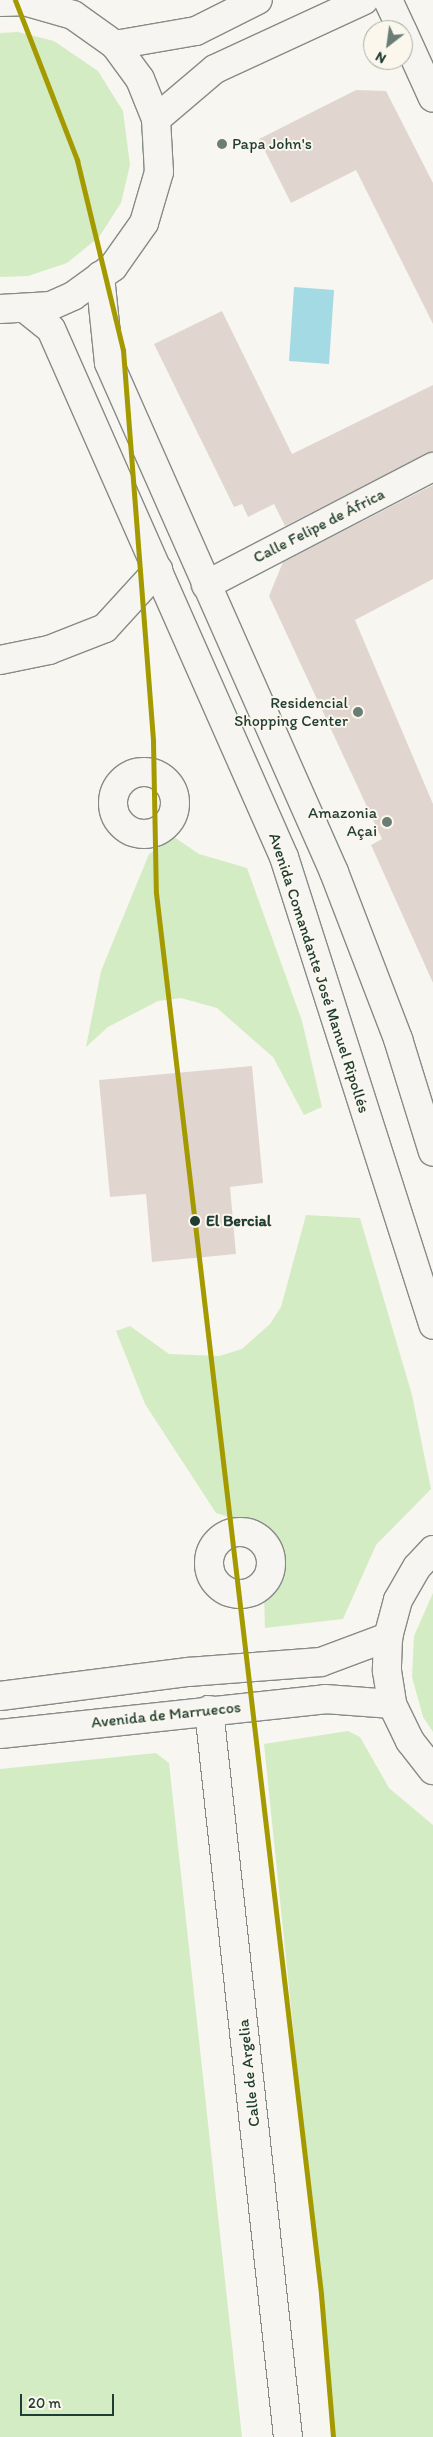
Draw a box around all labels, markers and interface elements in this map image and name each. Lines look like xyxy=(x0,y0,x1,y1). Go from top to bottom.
north arrow xyxy=(363,20,413,70)
text: N xyxy=(372,48,389,67)
place label: Papa John's xyxy=(232,134,312,154)
marker: Papa John's xyxy=(216,138,228,150)
street label: Calle Felipe de África xyxy=(251,485,387,567)
place label: Residencial Shopping Center xyxy=(234,693,348,731)
marker: Residencial Shopping Center xyxy=(352,706,364,718)
place label: Amazonia Açai xyxy=(308,803,377,841)
marker: Amazonia Açai xyxy=(381,816,393,828)
street label: Avenida Comandante José Manuel Ripollés xyxy=(265,831,373,1115)
place label: El Bercial xyxy=(206,1211,271,1231)
marker: El Bercial xyxy=(188,1214,202,1228)
street label: Avenida de Marruecos xyxy=(90,1698,242,1732)
street label: Calle de Argelia xyxy=(234,2018,264,2128)
scale bar xyxy=(22,2384,116,2416)
text: 20 m xyxy=(28,2394,61,2412)

